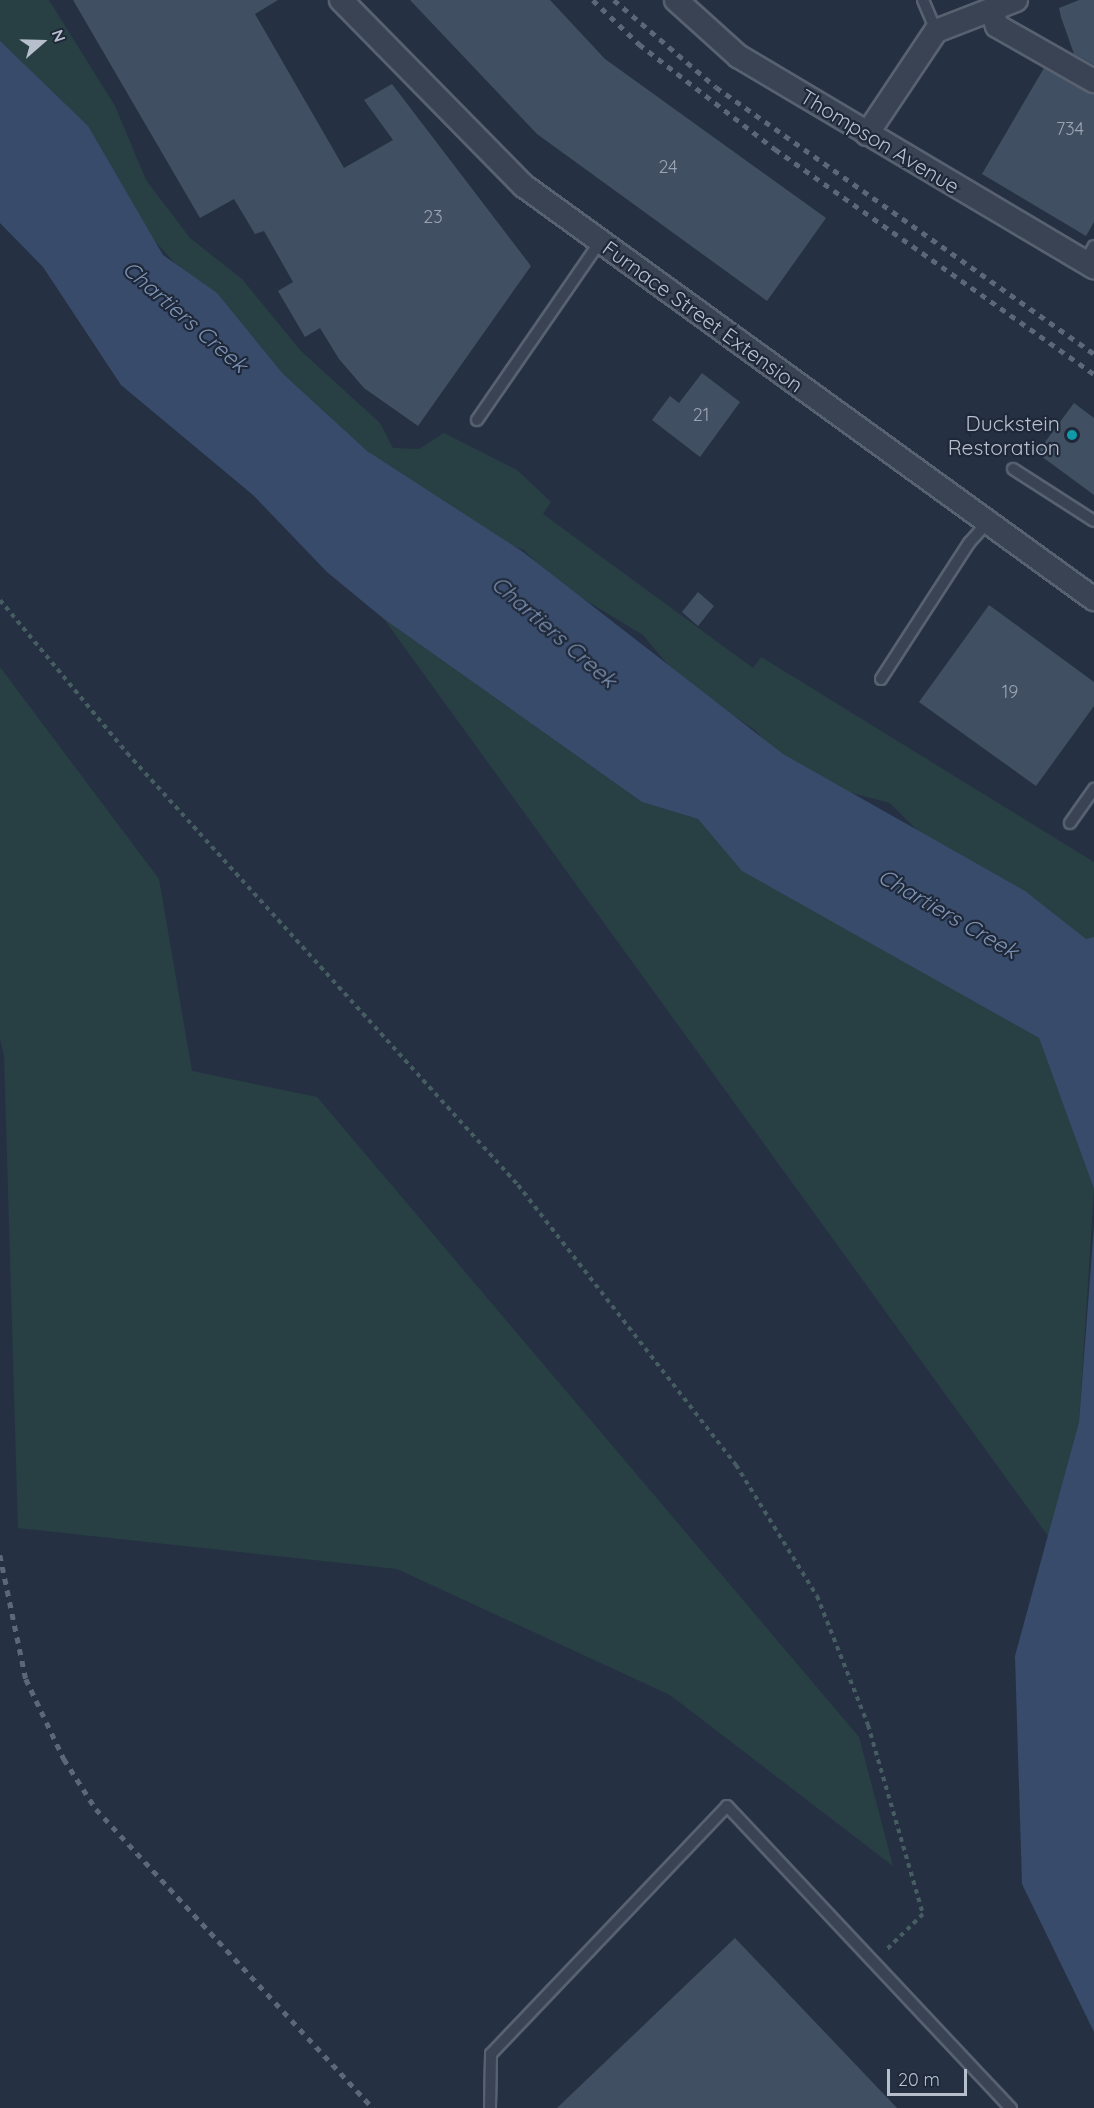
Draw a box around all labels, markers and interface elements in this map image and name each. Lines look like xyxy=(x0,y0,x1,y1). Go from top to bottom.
north arrow xyxy=(12,12,72,72)
text: N xyxy=(48,27,70,45)
street label: Thompson Avenue xyxy=(796,83,964,199)
house number: 734 xyxy=(1056,118,1084,140)
house number: 24 xyxy=(658,156,678,178)
house number: 23 xyxy=(423,206,443,228)
street label: Furnace Street Extension xyxy=(598,235,808,397)
water label: Chartiers Creek xyxy=(117,256,253,378)
house number: 21 xyxy=(693,404,709,426)
place label: Duckstein Restoration xyxy=(948,410,1060,460)
marker: Duckstein Restoration xyxy=(1065,428,1079,442)
water label: Chartiers Creek xyxy=(486,571,622,693)
house number: 19 xyxy=(1002,681,1018,703)
water label: Chartiers Creek xyxy=(873,863,1023,965)
scale bar xyxy=(890,2057,970,2095)
text: 20 m xyxy=(898,2068,940,2091)

